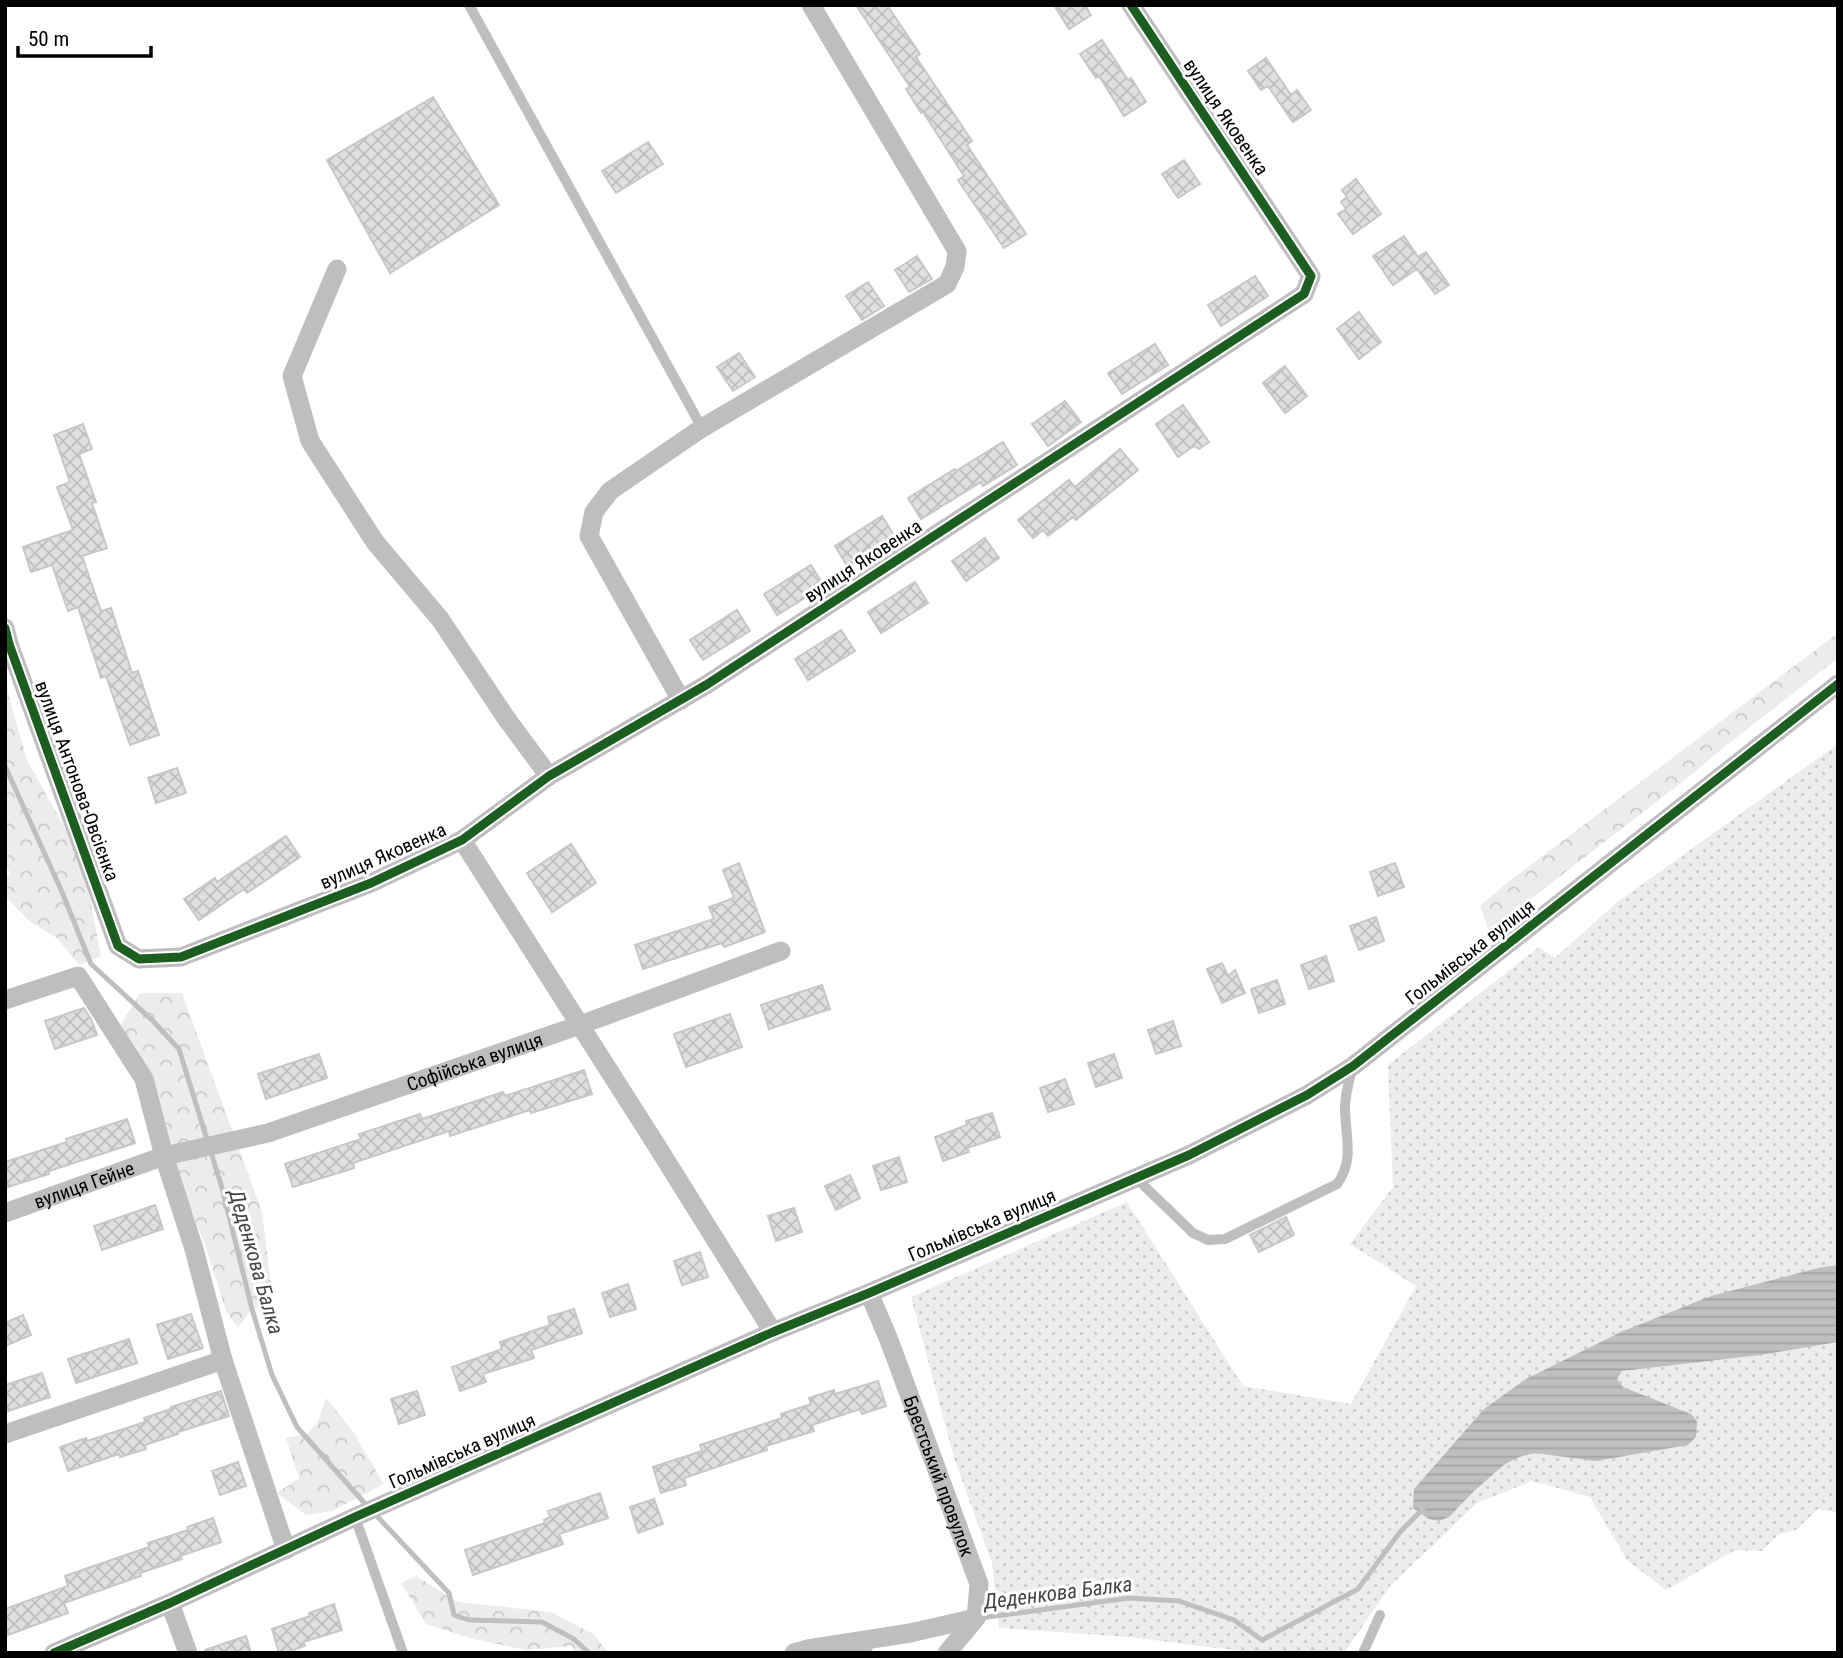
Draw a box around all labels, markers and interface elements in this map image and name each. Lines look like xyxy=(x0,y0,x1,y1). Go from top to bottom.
scale bar xyxy=(18,14,150,58)
text: 50 m xyxy=(28,27,69,51)
street label: вулиця Яковенка xyxy=(1179,54,1273,180)
street label: вулиця Яковенка xyxy=(800,514,926,608)
street label: вулиця Антонова-Овсієнка xyxy=(30,678,124,884)
street label: вулиця Яковенка xyxy=(316,818,450,894)
street label: Гольмівська вулиця xyxy=(1401,894,1539,1010)
street label: Софійська вулиця xyxy=(403,1027,546,1096)
street label: вулиця Гейне xyxy=(31,1156,137,1213)
street label: Гольмівська вулиця xyxy=(905,1184,1059,1266)
water label: Деденкова Балка xyxy=(223,1185,288,1337)
street label: Брестський провулок xyxy=(899,1392,979,1560)
street label: Гольмівська вулиця xyxy=(385,1408,539,1494)
water label: Деденкова Балка xyxy=(980,1572,1134,1614)

